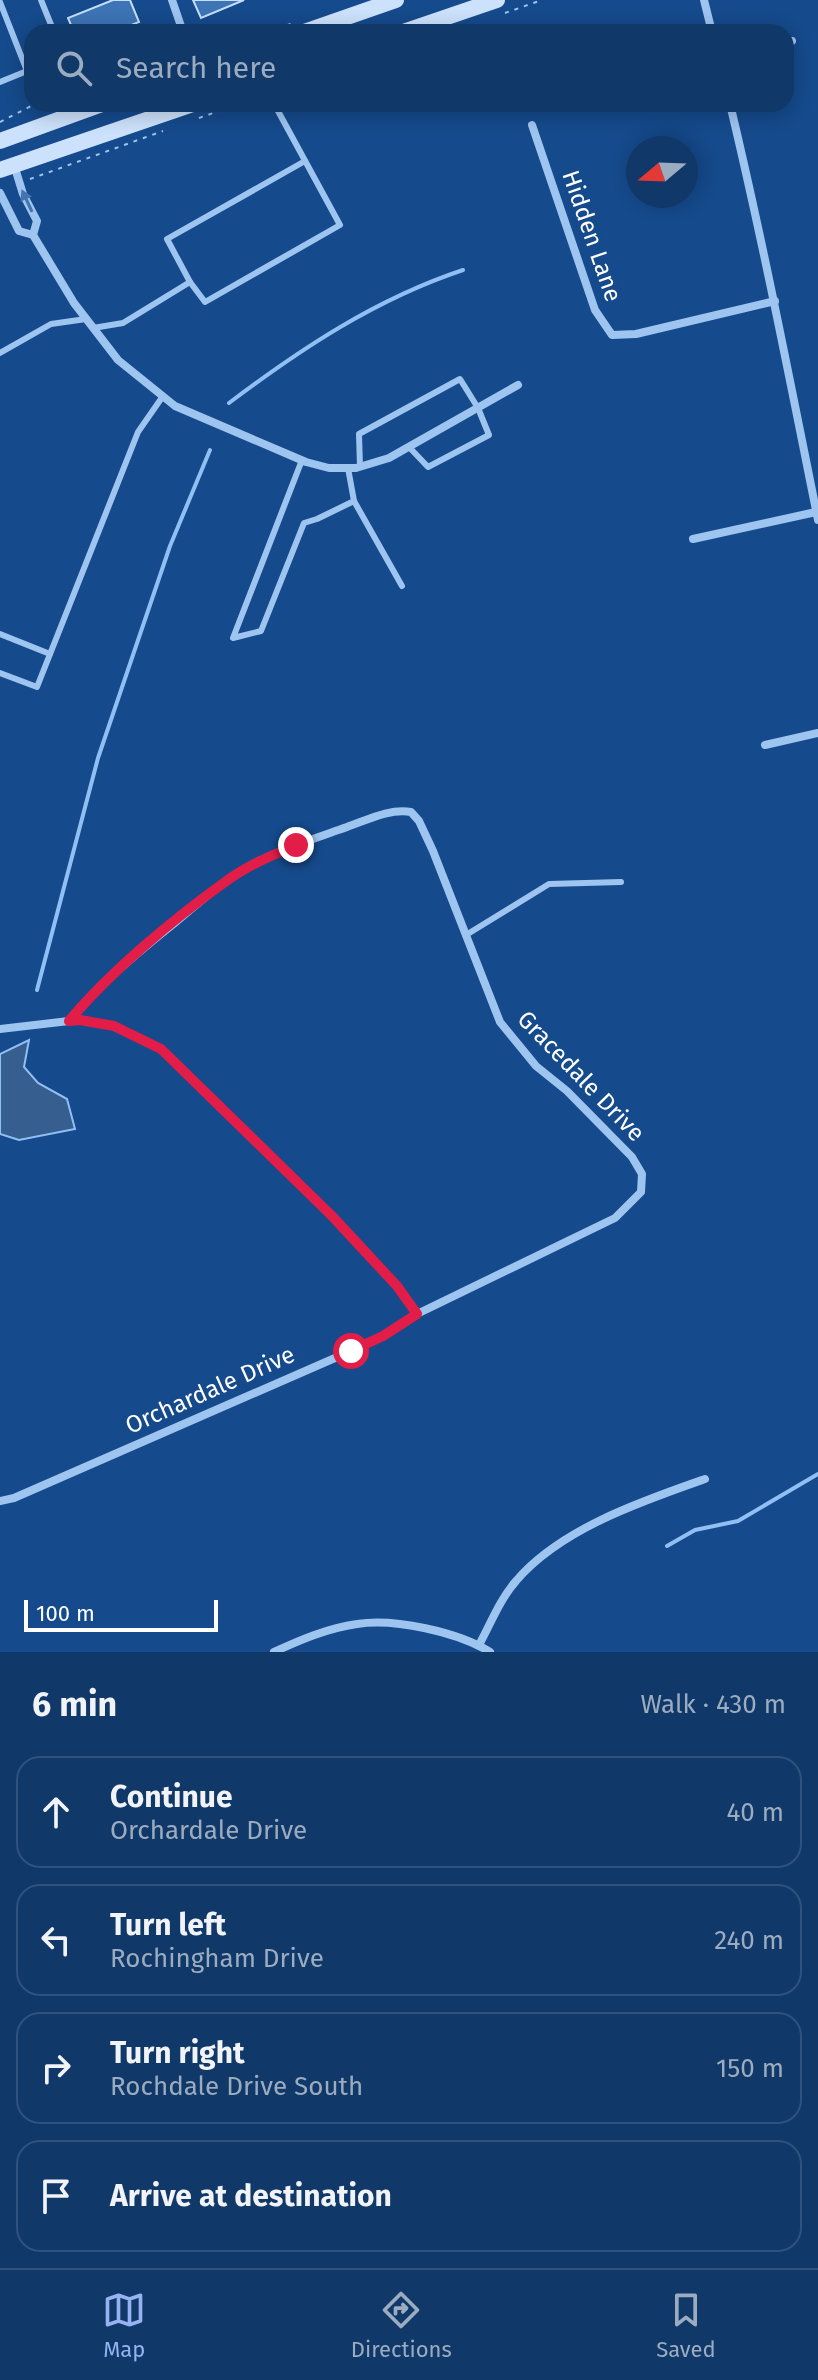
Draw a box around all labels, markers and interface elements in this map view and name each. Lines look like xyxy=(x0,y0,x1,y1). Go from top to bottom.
search box xyxy=(24,24,794,112)
icon: search xyxy=(52,46,96,90)
text: Search here xyxy=(116,50,276,86)
north arrow xyxy=(626,136,698,208)
street label: Hidden Lane xyxy=(556,167,628,305)
one-way arrow xyxy=(20,189,34,212)
route end xyxy=(278,827,314,863)
street label: Gracedale Drive xyxy=(512,1005,650,1147)
route start xyxy=(333,1333,369,1369)
street label: Orchardale Drive xyxy=(121,1340,299,1440)
scale bar xyxy=(24,1596,218,1632)
text: 100 m xyxy=(36,1600,95,1627)
text: 6 min xyxy=(32,1684,117,1725)
text: Walk · 430 m xyxy=(640,1689,786,1720)
text: Continue xyxy=(110,1779,233,1815)
icon: ahead xyxy=(34,1790,78,1834)
text: 40 m xyxy=(726,1797,784,1828)
text: Orchardale Drive xyxy=(110,1815,307,1846)
text: Turn left xyxy=(110,1907,226,1943)
icon: left xyxy=(34,1918,78,1962)
text: 240 m xyxy=(714,1925,784,1956)
text: Rochingham Drive xyxy=(110,1943,324,1974)
text: Turn right xyxy=(110,2035,245,2071)
icon: right xyxy=(34,2046,78,2090)
text: 150 m xyxy=(716,2053,784,2084)
text: Rochdale Drive South xyxy=(110,2071,363,2102)
icon: arrive xyxy=(34,2174,78,2218)
text: Arrive at destination xyxy=(110,2178,392,2214)
tab: Map xyxy=(102,2288,146,2363)
tab: Directions xyxy=(351,2288,452,2363)
tab: Saved xyxy=(656,2288,716,2363)

